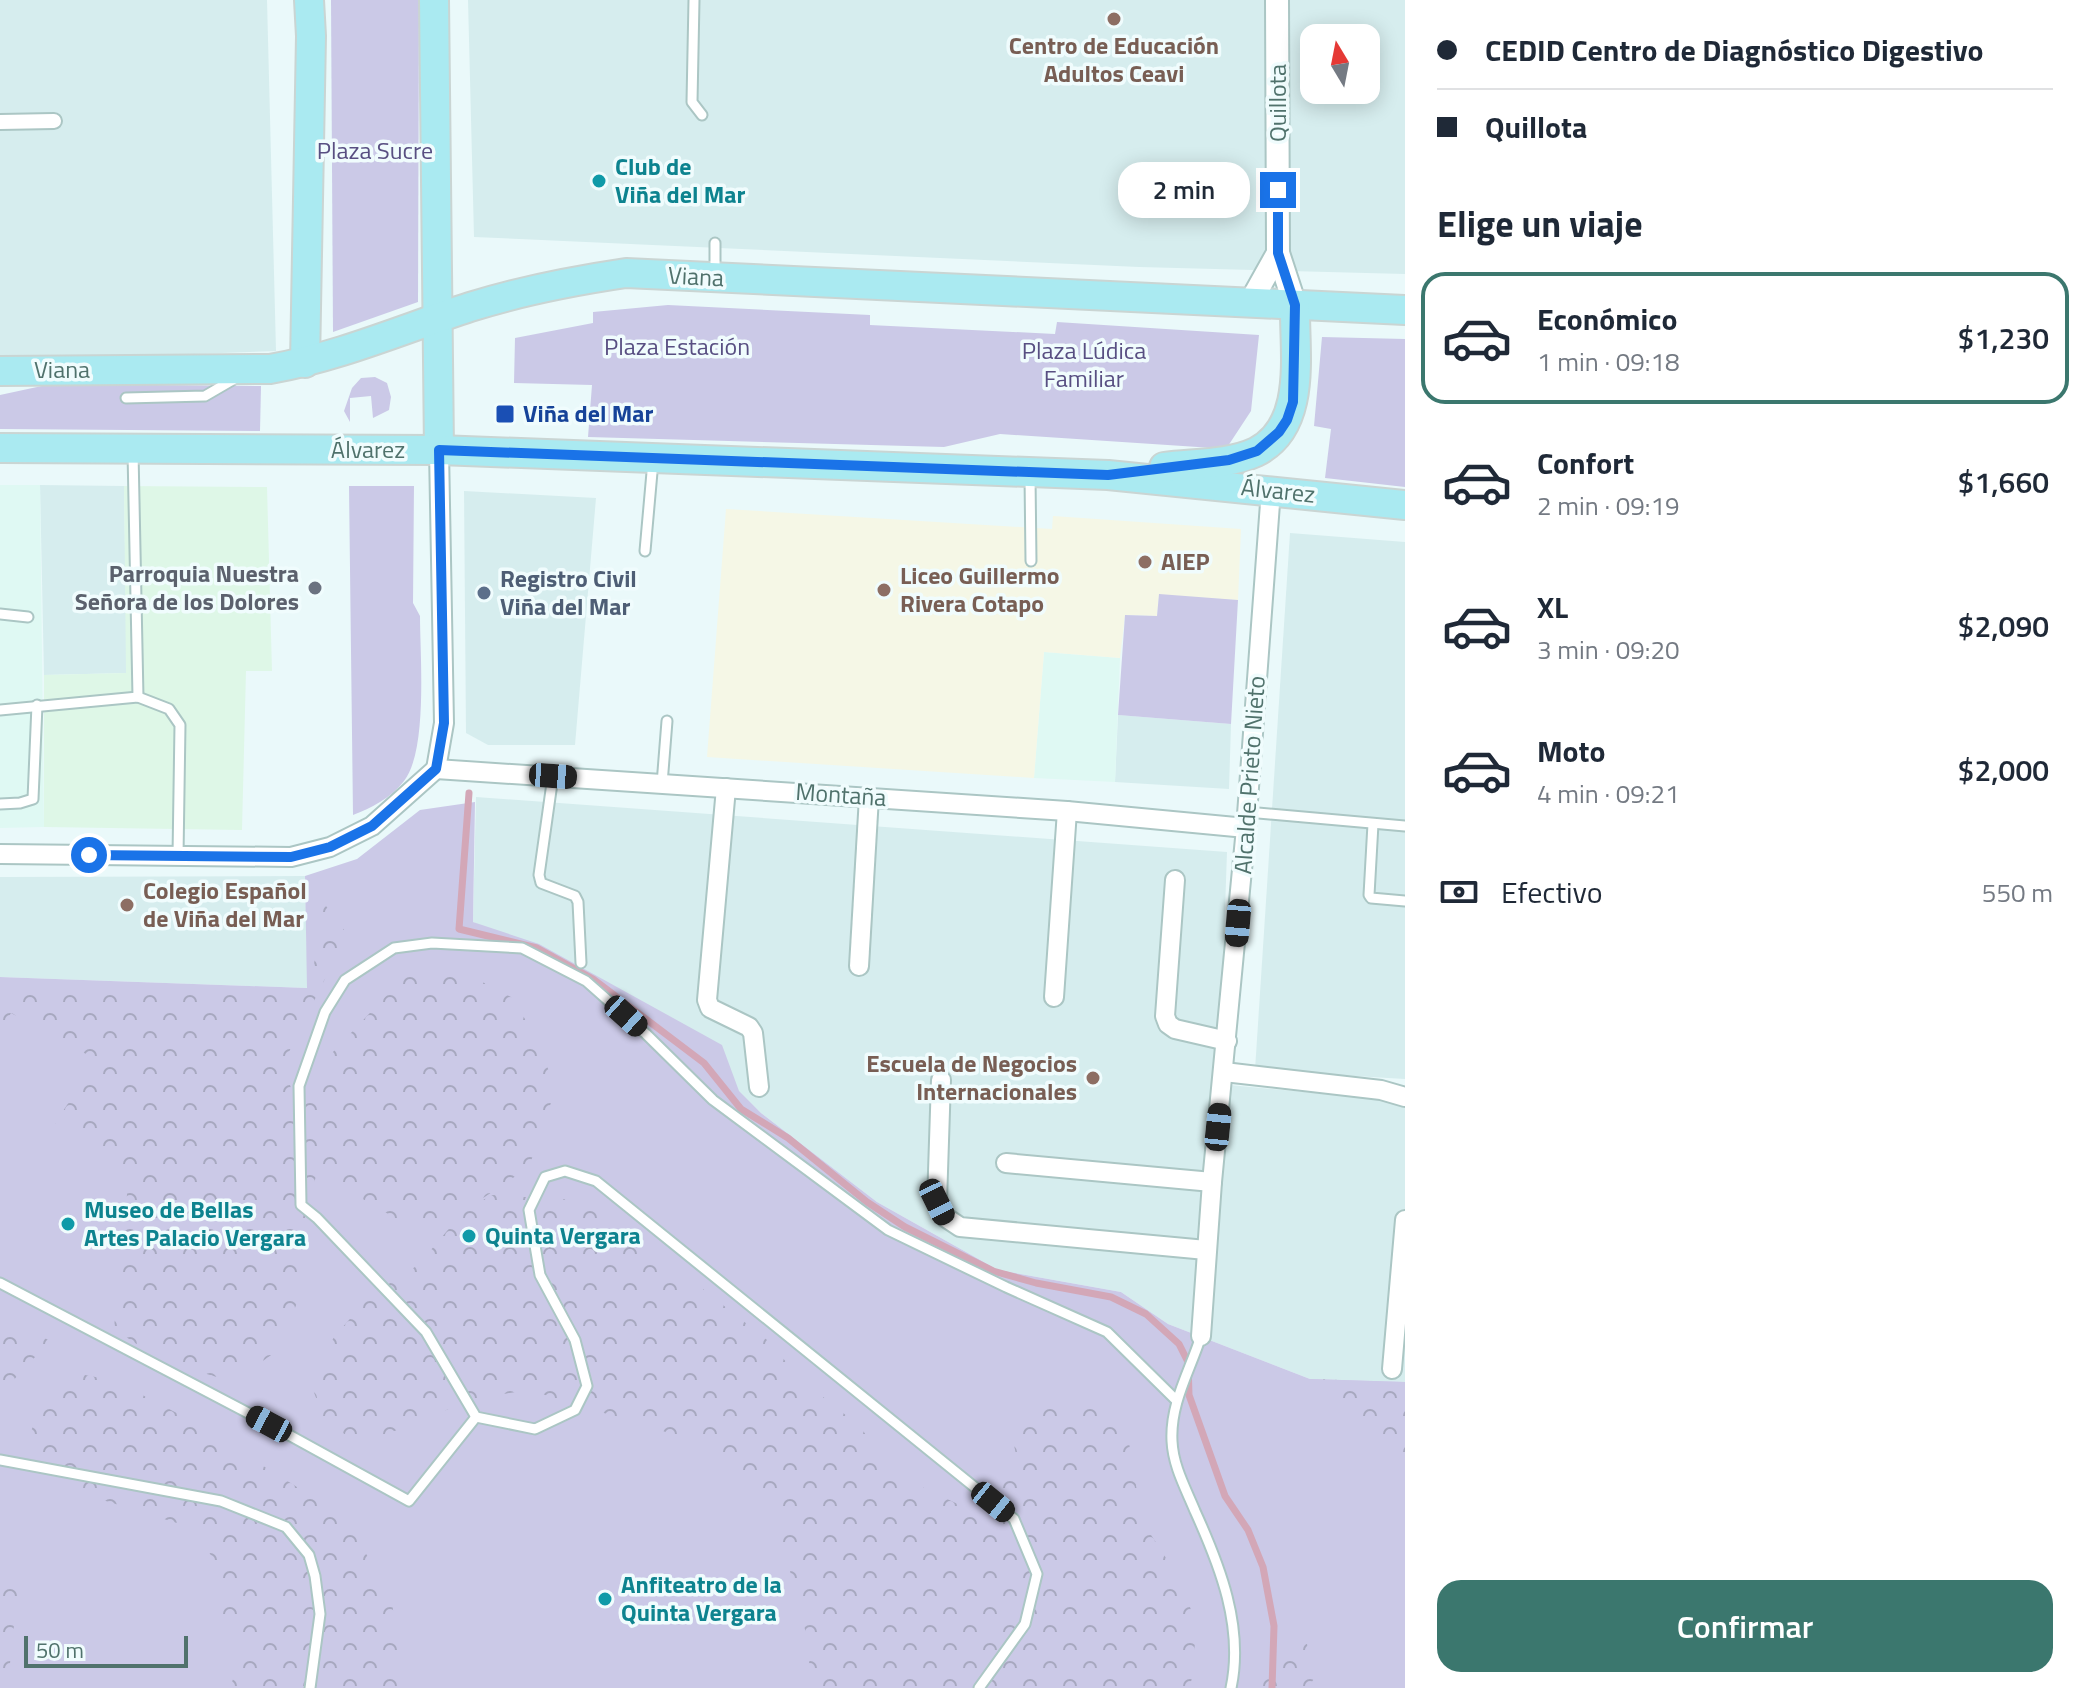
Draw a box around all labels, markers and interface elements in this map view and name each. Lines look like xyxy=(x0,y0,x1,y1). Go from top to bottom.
marker: Centro de Educación Adultos Ceavi xyxy=(1105,10,1123,28)
north arrow xyxy=(1300,24,1380,104)
map controls xyxy=(1300,24,1380,104)
place label: Centro de Educación Adultos Ceavi xyxy=(1009,27,1219,91)
text: CEDID Centro de Diagnóstico Digestivo xyxy=(1485,27,1983,73)
street label: Quillota xyxy=(1259,64,1295,142)
text: Quillota xyxy=(1485,104,1587,150)
park label: Plaza Sucre xyxy=(317,132,433,168)
place label: Club de Viña del Mar xyxy=(615,148,746,212)
callout: 2 min xyxy=(1118,162,1250,218)
text: 2 min xyxy=(1153,170,1215,209)
marker: Club de Viña del Mar xyxy=(590,172,608,190)
route end xyxy=(1260,172,1296,208)
text: Elige un viaje xyxy=(1437,196,1643,251)
street label: Viana xyxy=(667,257,725,295)
text: Económico xyxy=(1537,296,1677,342)
icon: car xyxy=(1441,302,1513,374)
text: $1,230 xyxy=(1958,315,2049,361)
park label: Plaza Estación xyxy=(604,328,750,364)
park label: Plaza Lúdica Familiar xyxy=(1022,332,1146,396)
text: 1 min · 09:18 xyxy=(1537,342,1680,381)
street label: Viana xyxy=(34,351,90,387)
place label: Viña del Mar xyxy=(523,395,654,431)
marker: Viña del Mar xyxy=(494,403,516,425)
street label: Álvarez xyxy=(331,431,405,467)
text: Confort xyxy=(1537,440,1634,486)
icon: car xyxy=(1441,446,1513,518)
text: $1,660 xyxy=(1958,459,2049,505)
street label: Álvarez xyxy=(1239,468,1317,512)
text: 2 min · 09:19 xyxy=(1537,486,1680,525)
place label: AIEP xyxy=(1161,543,1210,579)
marker: AIEP xyxy=(1136,553,1154,571)
place label: Parroquia Nuestra Señora de los Dolores xyxy=(75,555,299,619)
place label: Liceo Guillermo Rivera Cotapo xyxy=(900,557,1060,621)
place label: Registro Civil Viña del Mar xyxy=(500,560,637,624)
marker: Parroquia Nuestra Señora de los Dolores xyxy=(306,579,324,597)
marker: Liceo Guillermo Rivera Cotapo xyxy=(875,581,893,599)
marker: Registro Civil Viña del Mar xyxy=(475,584,493,602)
text: XL xyxy=(1537,584,1568,630)
icon: car xyxy=(1441,590,1513,662)
text: $2,090 xyxy=(1958,603,2049,649)
text: 3 min · 09:20 xyxy=(1537,630,1680,669)
street label: Alcalde Prieto Nieto xyxy=(1224,675,1274,875)
text: Moto xyxy=(1537,728,1605,774)
icon: car xyxy=(1441,734,1513,806)
text: $2,000 xyxy=(1958,747,2049,793)
car xyxy=(528,762,578,790)
street label: Montaña xyxy=(794,773,888,815)
text: 4 min · 09:21 xyxy=(1537,774,1680,813)
route start xyxy=(71,837,107,873)
text: Efectivo xyxy=(1501,869,1603,915)
icon: cash xyxy=(1437,870,1481,914)
place label: Colegio Español de Viña del Mar xyxy=(143,872,307,936)
text: 550 m xyxy=(1982,873,2053,912)
marker: Colegio Español de Viña del Mar xyxy=(118,896,136,914)
car xyxy=(1224,898,1252,948)
car xyxy=(600,991,652,1041)
place label: Escuela de Negocios Internacionales xyxy=(866,1045,1077,1109)
marker: Escuela de Negocios Internacionales xyxy=(1084,1069,1102,1087)
car xyxy=(1204,1102,1232,1152)
car xyxy=(916,1175,958,1229)
place label: Museo de Bellas Artes Palacio Vergara xyxy=(84,1191,306,1255)
marker: Museo de Bellas Artes Palacio Vergara xyxy=(59,1215,77,1233)
place label: Quinta Vergara xyxy=(485,1217,641,1253)
marker: Quinta Vergara xyxy=(460,1227,478,1245)
car xyxy=(242,1402,296,1446)
car xyxy=(967,1478,1019,1526)
place label: Anfiteatro de la Quinta Vergara xyxy=(621,1566,782,1630)
button: Confirmar xyxy=(1437,1580,2053,1672)
marker: Anfiteatro de la Quinta Vergara xyxy=(596,1590,614,1608)
scale bar xyxy=(24,1632,188,1668)
text: 50 m xyxy=(36,1633,84,1667)

